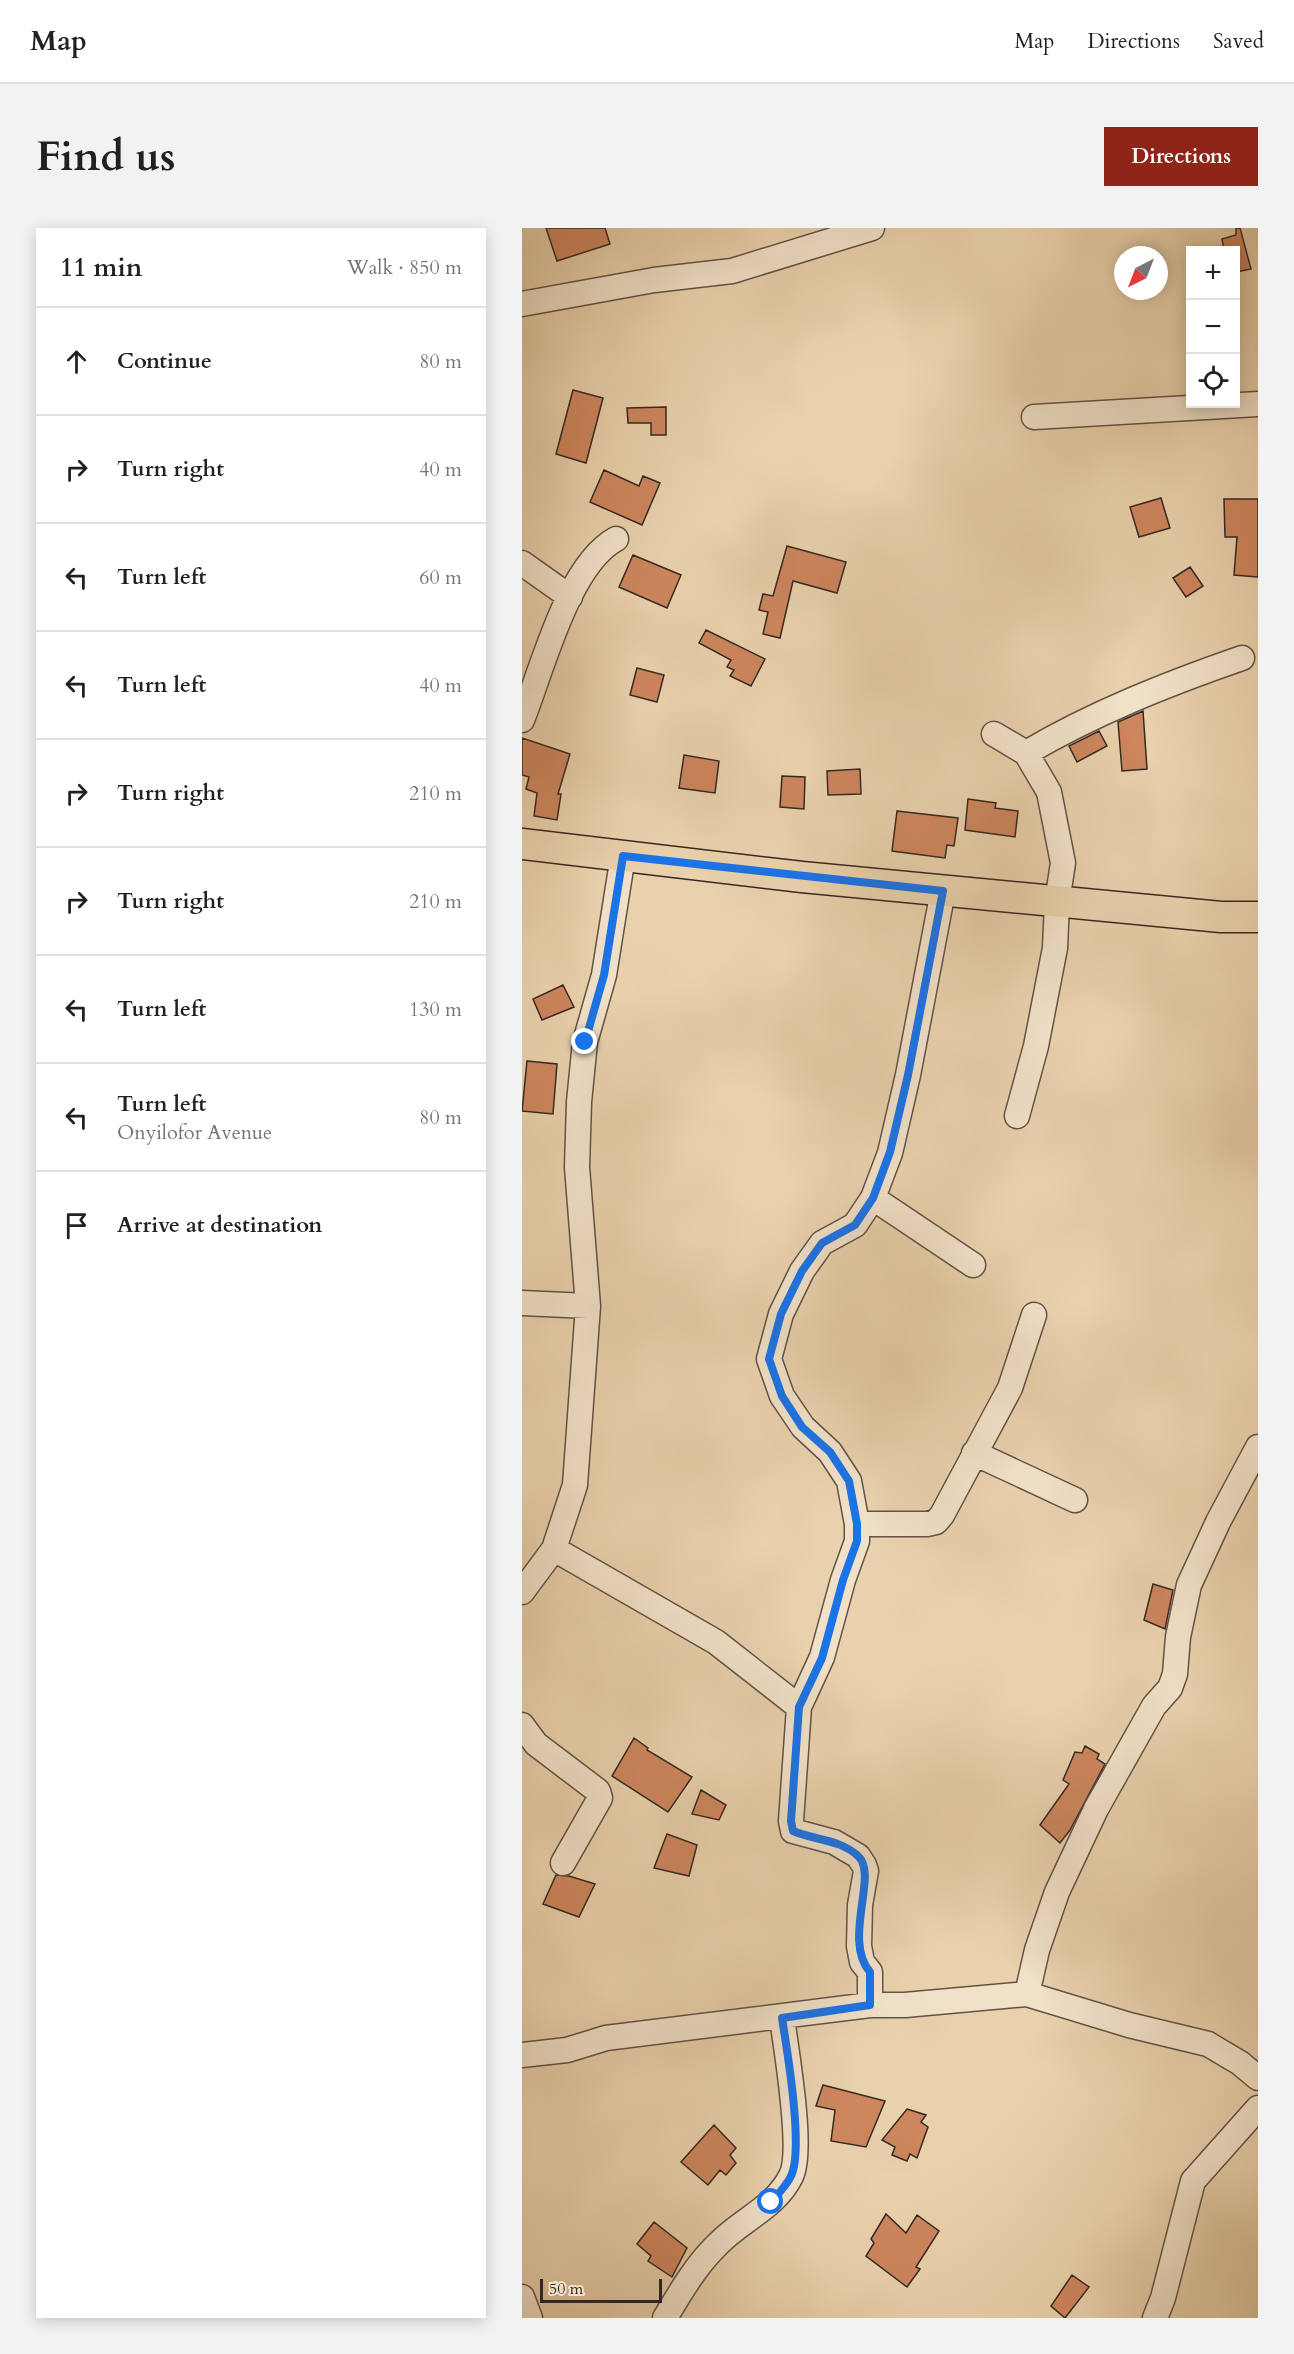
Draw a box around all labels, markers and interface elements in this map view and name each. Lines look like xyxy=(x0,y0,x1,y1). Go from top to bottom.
text: Map xyxy=(30,22,87,60)
text: Map xyxy=(1014,27,1054,56)
text: Directions xyxy=(1087,27,1180,56)
text: Saved xyxy=(1213,27,1264,56)
button: Directions xyxy=(1104,127,1258,186)
text: Find us xyxy=(36,128,176,185)
north arrow xyxy=(1114,246,1168,300)
map controls xyxy=(1186,246,1240,408)
button: + xyxy=(1186,246,1240,300)
text: 11 min xyxy=(60,250,143,285)
text: Walk · 850 m xyxy=(347,254,462,281)
button: − xyxy=(1186,300,1240,354)
icon: ahead xyxy=(60,345,93,378)
text: Continue xyxy=(117,346,212,376)
text: 80 m xyxy=(419,348,462,375)
button: locate xyxy=(1186,354,1240,408)
icon: right xyxy=(60,453,93,486)
text: Turn right xyxy=(117,454,224,484)
text: 40 m xyxy=(419,456,462,483)
icon: left xyxy=(60,561,93,594)
text: Turn left xyxy=(117,562,206,592)
text: 60 m xyxy=(419,564,462,591)
icon: left xyxy=(60,669,93,702)
text: Turn left xyxy=(117,670,206,700)
text: 40 m xyxy=(419,672,462,699)
icon: right xyxy=(60,777,93,810)
text: Turn right xyxy=(117,778,224,808)
text: 210 m xyxy=(409,780,462,807)
icon: right xyxy=(60,885,93,918)
text: Turn right xyxy=(117,886,224,916)
text: 210 m xyxy=(409,888,462,915)
icon: left xyxy=(60,993,93,1026)
text: Turn left xyxy=(117,994,206,1024)
text: 130 m xyxy=(409,996,462,1023)
route end xyxy=(571,1028,597,1054)
text: Turn left xyxy=(117,1089,206,1119)
icon: left xyxy=(60,1101,93,1134)
text: 80 m xyxy=(419,1104,462,1131)
text: Onyilofor Avenue xyxy=(117,1119,272,1146)
icon: arrive xyxy=(60,1209,93,1242)
text: Arrive at destination xyxy=(117,1210,322,1240)
route start xyxy=(757,2188,783,2214)
scale bar xyxy=(540,2276,662,2304)
text: 50 m xyxy=(549,2278,583,2300)

